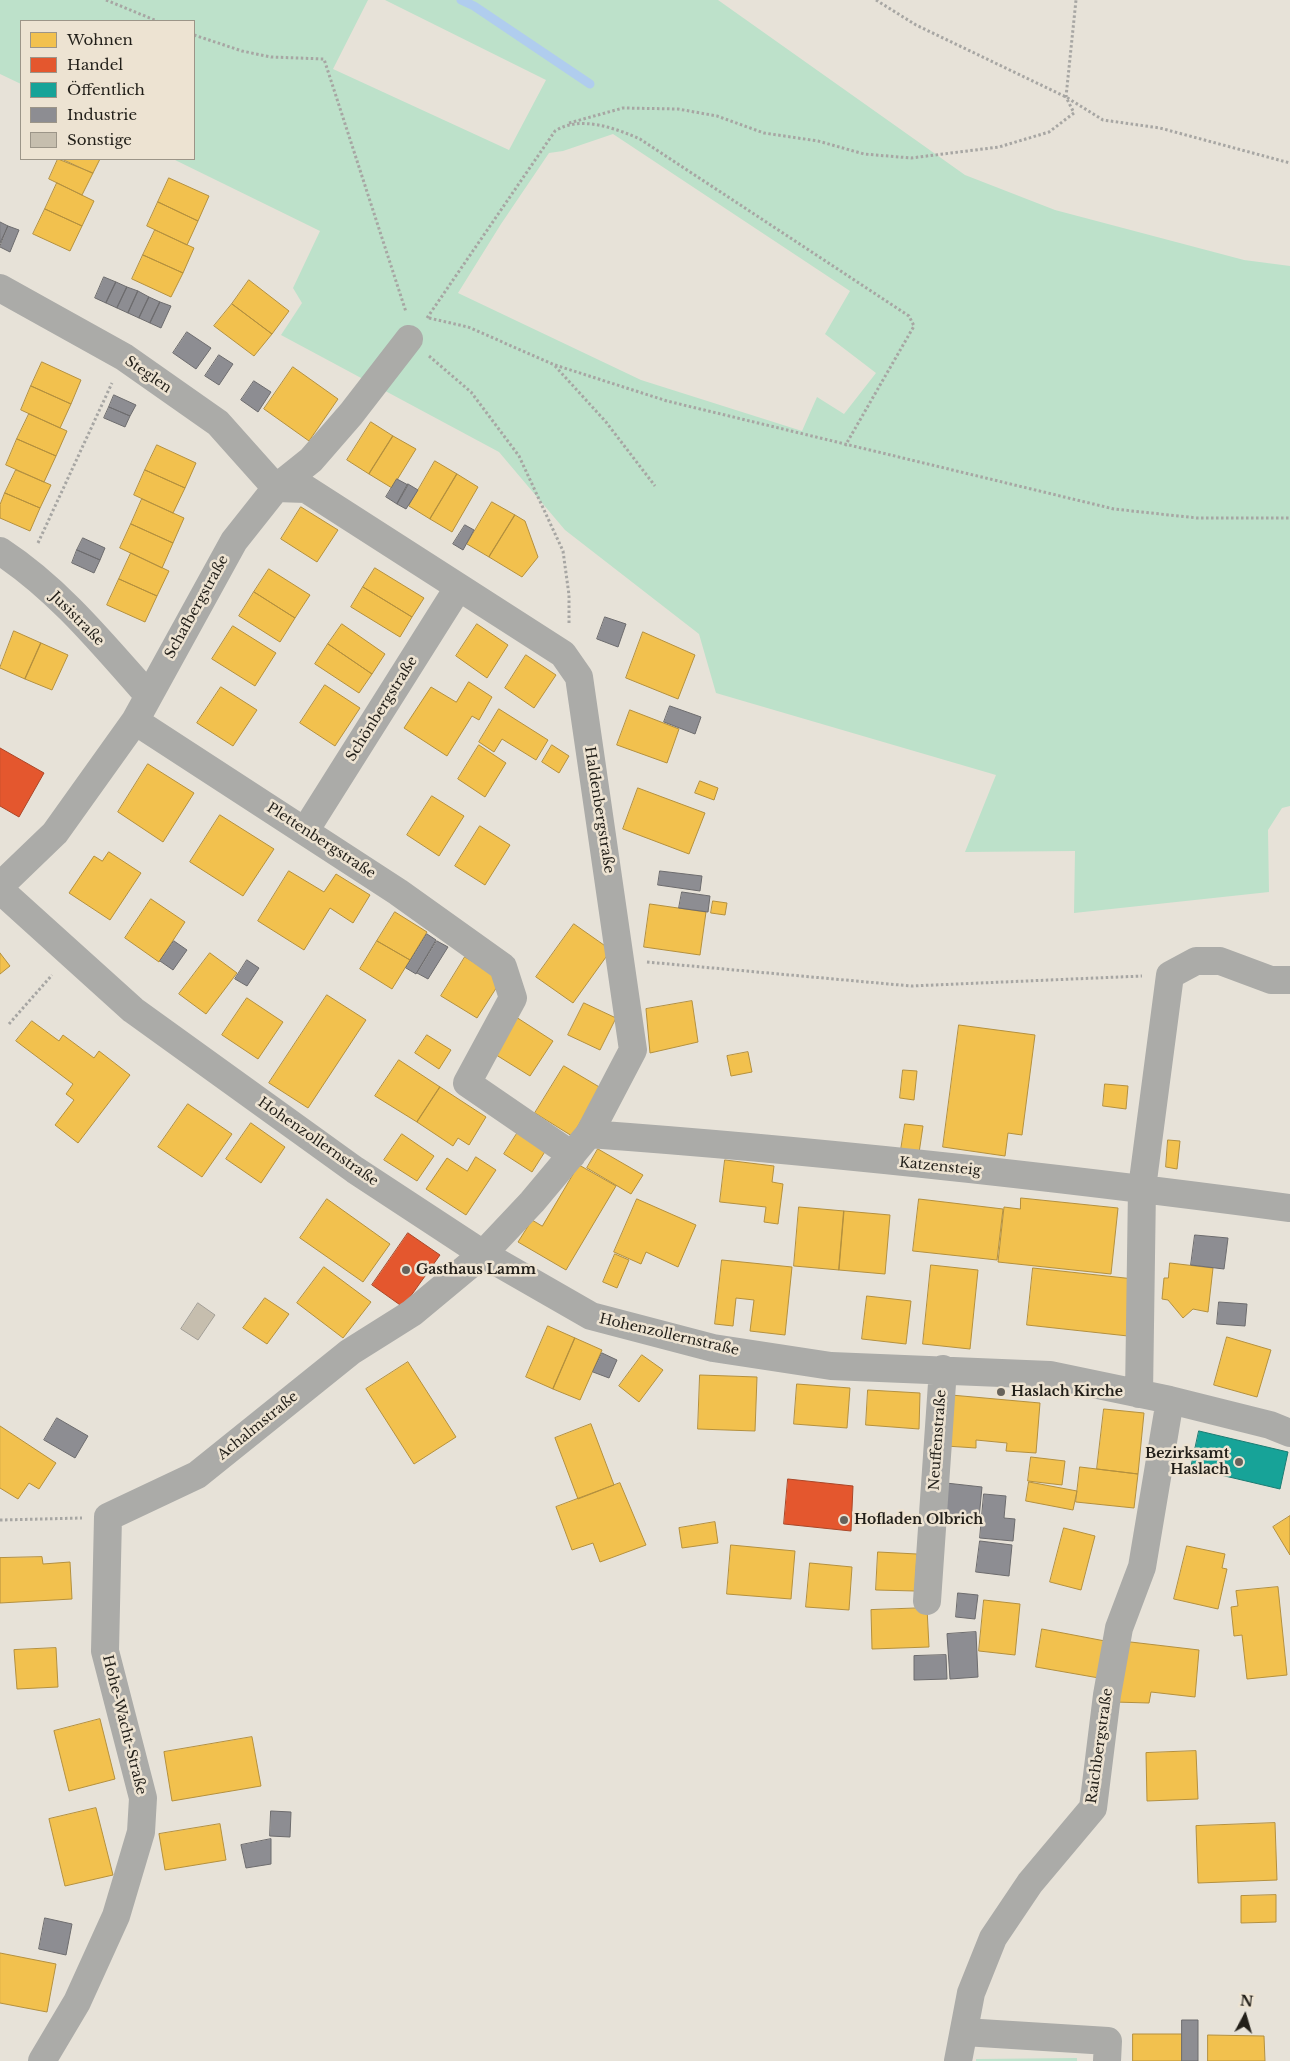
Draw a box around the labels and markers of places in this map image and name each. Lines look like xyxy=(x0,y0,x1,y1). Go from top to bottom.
place label: Gasthaus Lamm xyxy=(416,1262,536,1278)
marker: Gasthaus Lamm xyxy=(400,1264,412,1276)
place label: Haslach Kirche xyxy=(1011,1384,1123,1400)
marker: Haslach Kirche xyxy=(995,1386,1007,1398)
place label: Bezirksamt Haslach xyxy=(1145,1446,1229,1478)
marker: Bezirksamt Haslach xyxy=(1233,1456,1245,1468)
place label: Hofladen Olbrich xyxy=(854,1512,983,1528)
marker: Hofladen Olbrich xyxy=(838,1514,850,1526)

